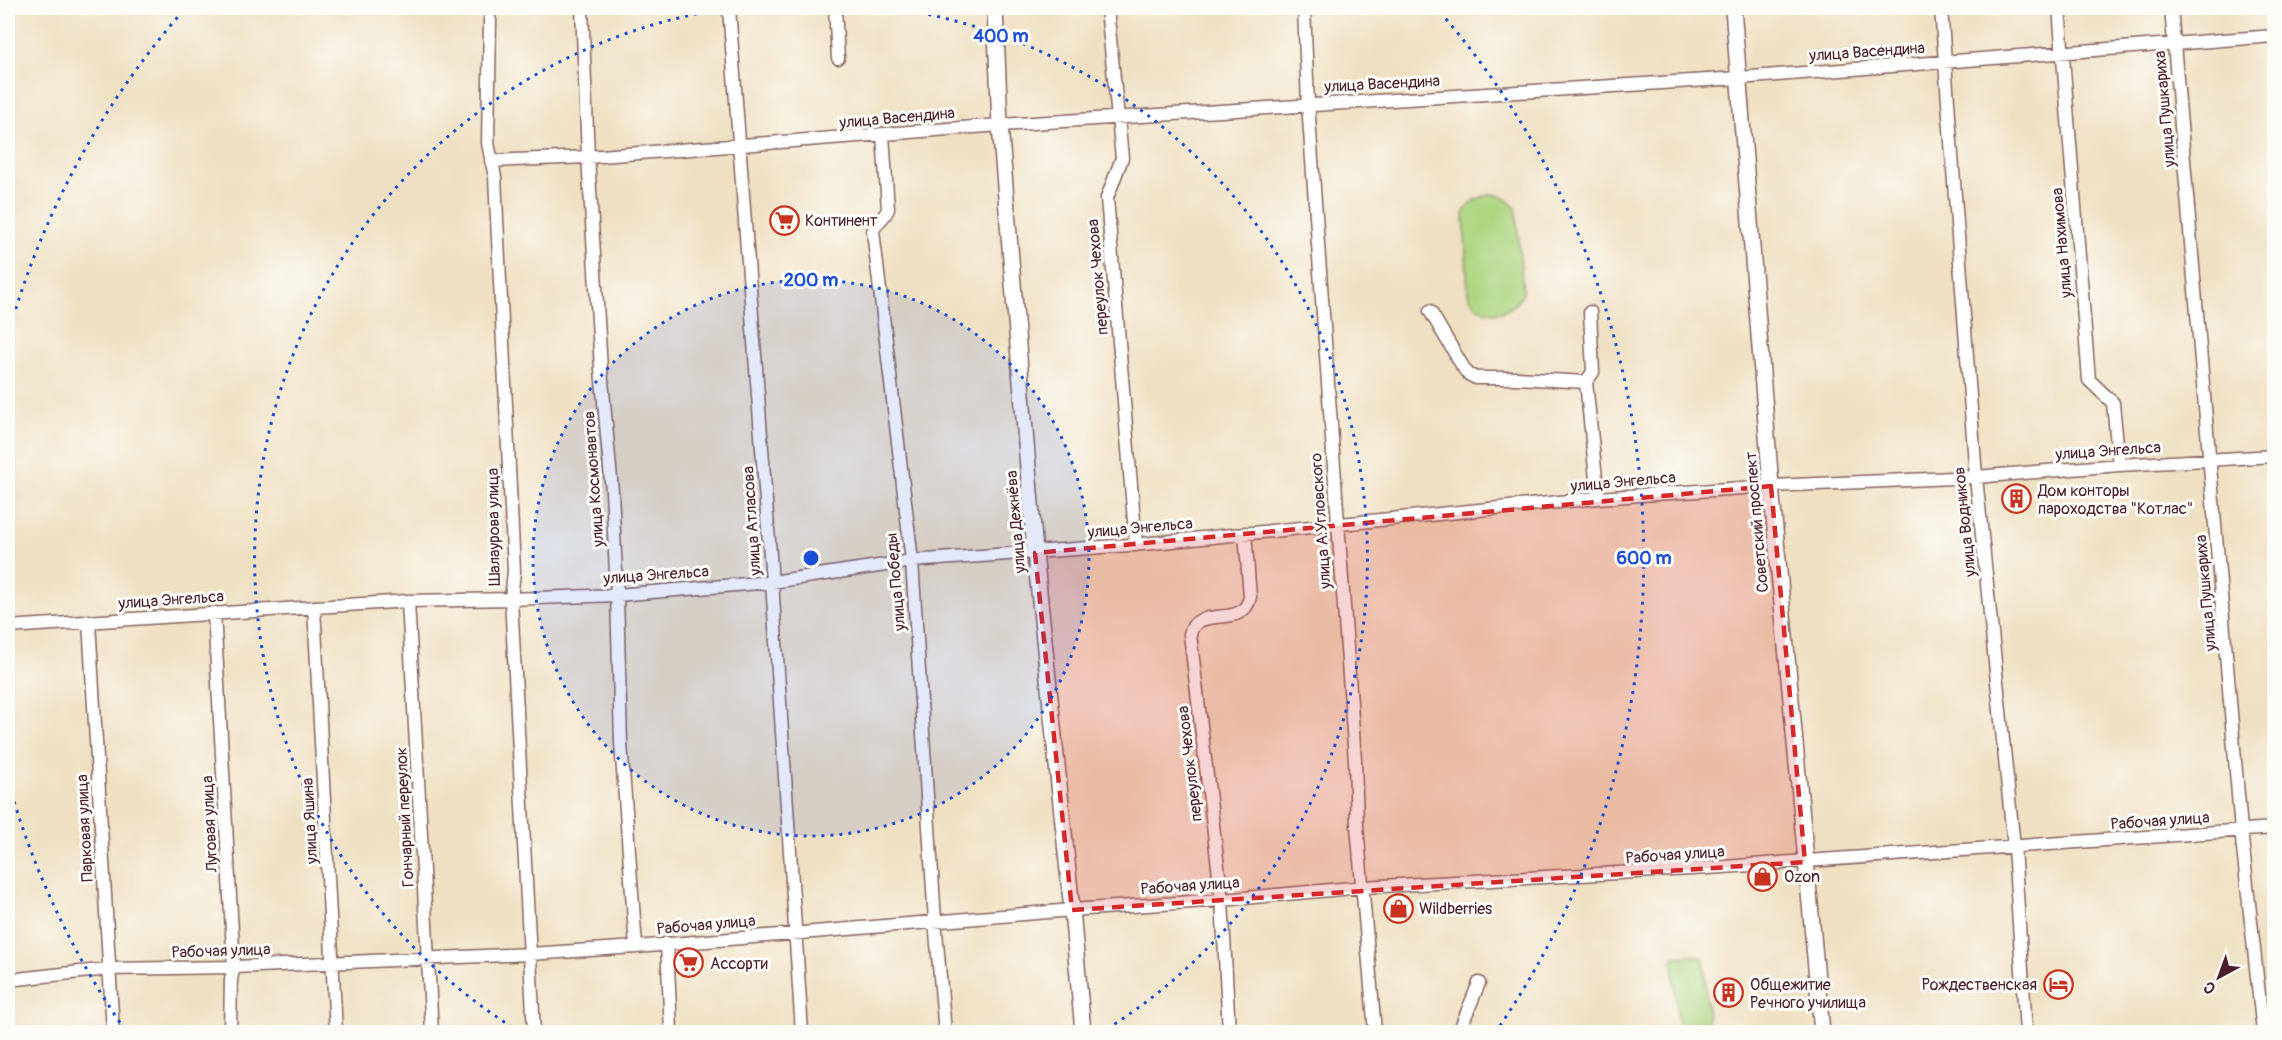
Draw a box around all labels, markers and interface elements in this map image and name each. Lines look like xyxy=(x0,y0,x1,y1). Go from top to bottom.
text: 400 m xyxy=(974,25,1028,48)
street label: улица Васендина xyxy=(1808,38,1926,66)
street label: улица Пушкариха xyxy=(2150,50,2180,169)
street label: улица Васендина xyxy=(1323,71,1440,97)
street label: улица Васендина xyxy=(837,103,956,133)
street label: улица Нахимова xyxy=(2047,187,2077,300)
supermarket icon: Континент xyxy=(768,204,800,236)
place label: Континент xyxy=(805,211,878,231)
street label: переулок Чехова xyxy=(1083,218,1113,336)
text: 200 m xyxy=(784,269,838,292)
street label: улица Космонавтов xyxy=(579,410,609,549)
street label: улица Энгельса xyxy=(2054,437,2161,465)
street label: Советский проспект xyxy=(1741,450,1773,593)
street label: улица А.Угловского xyxy=(1306,452,1336,591)
street label: улица Атласова xyxy=(738,466,766,577)
street label: улица Водников xyxy=(1949,466,1981,579)
street label: улица Энгельса xyxy=(1569,467,1677,497)
street label: Шалаурова улица xyxy=(483,468,505,586)
street label: улица Дежнёва xyxy=(1002,470,1031,575)
place label: Дом конторы пароходства "Котлас" xyxy=(2037,481,2193,519)
building icon: Дом конторы пароходства "Котлас" xyxy=(2001,483,2033,515)
street label: улица Энгельса xyxy=(1086,513,1194,543)
street label: улица Победы xyxy=(882,532,910,633)
street label: улица Пушкариха xyxy=(2191,534,2221,653)
text: 600 m xyxy=(1617,547,1671,570)
centre of rings xyxy=(801,548,821,568)
street label: улица Энгельса xyxy=(602,561,709,589)
street label: улица Энгельса xyxy=(117,586,224,614)
street label: переулок Чехова xyxy=(1173,705,1207,823)
street label: Гончарный переулок xyxy=(391,746,419,888)
street label: Парковая улица xyxy=(72,774,98,882)
street label: Луговая улица xyxy=(197,775,223,874)
street label: улица Яшина xyxy=(298,777,322,866)
street label: Рабочая улица xyxy=(2110,808,2210,834)
street label: Рабочая улица xyxy=(1625,842,1725,868)
shop icon: Ozon xyxy=(1747,860,1779,892)
place label: Ozon xyxy=(1784,867,1820,887)
street label: Рабочая улица xyxy=(1140,873,1240,899)
shop icon: Wildberries xyxy=(1382,892,1414,924)
place label: Wildberries xyxy=(1419,899,1492,919)
street label: Рабочая улица xyxy=(656,911,756,939)
street label: Рабочая улица xyxy=(171,939,271,963)
supermarket icon: Ассорти xyxy=(673,947,705,979)
north arrow xyxy=(2189,947,2249,1007)
place label: Ассорти xyxy=(710,954,768,974)
hotel icon: Рождественская xyxy=(2042,968,2074,1000)
place label: Общежитие Речного училища xyxy=(1750,975,1866,1013)
place label: Рождественская xyxy=(1922,975,2037,995)
building icon: Общежитие Речного училища xyxy=(1713,977,1745,1009)
text: С xyxy=(2199,977,2220,998)

